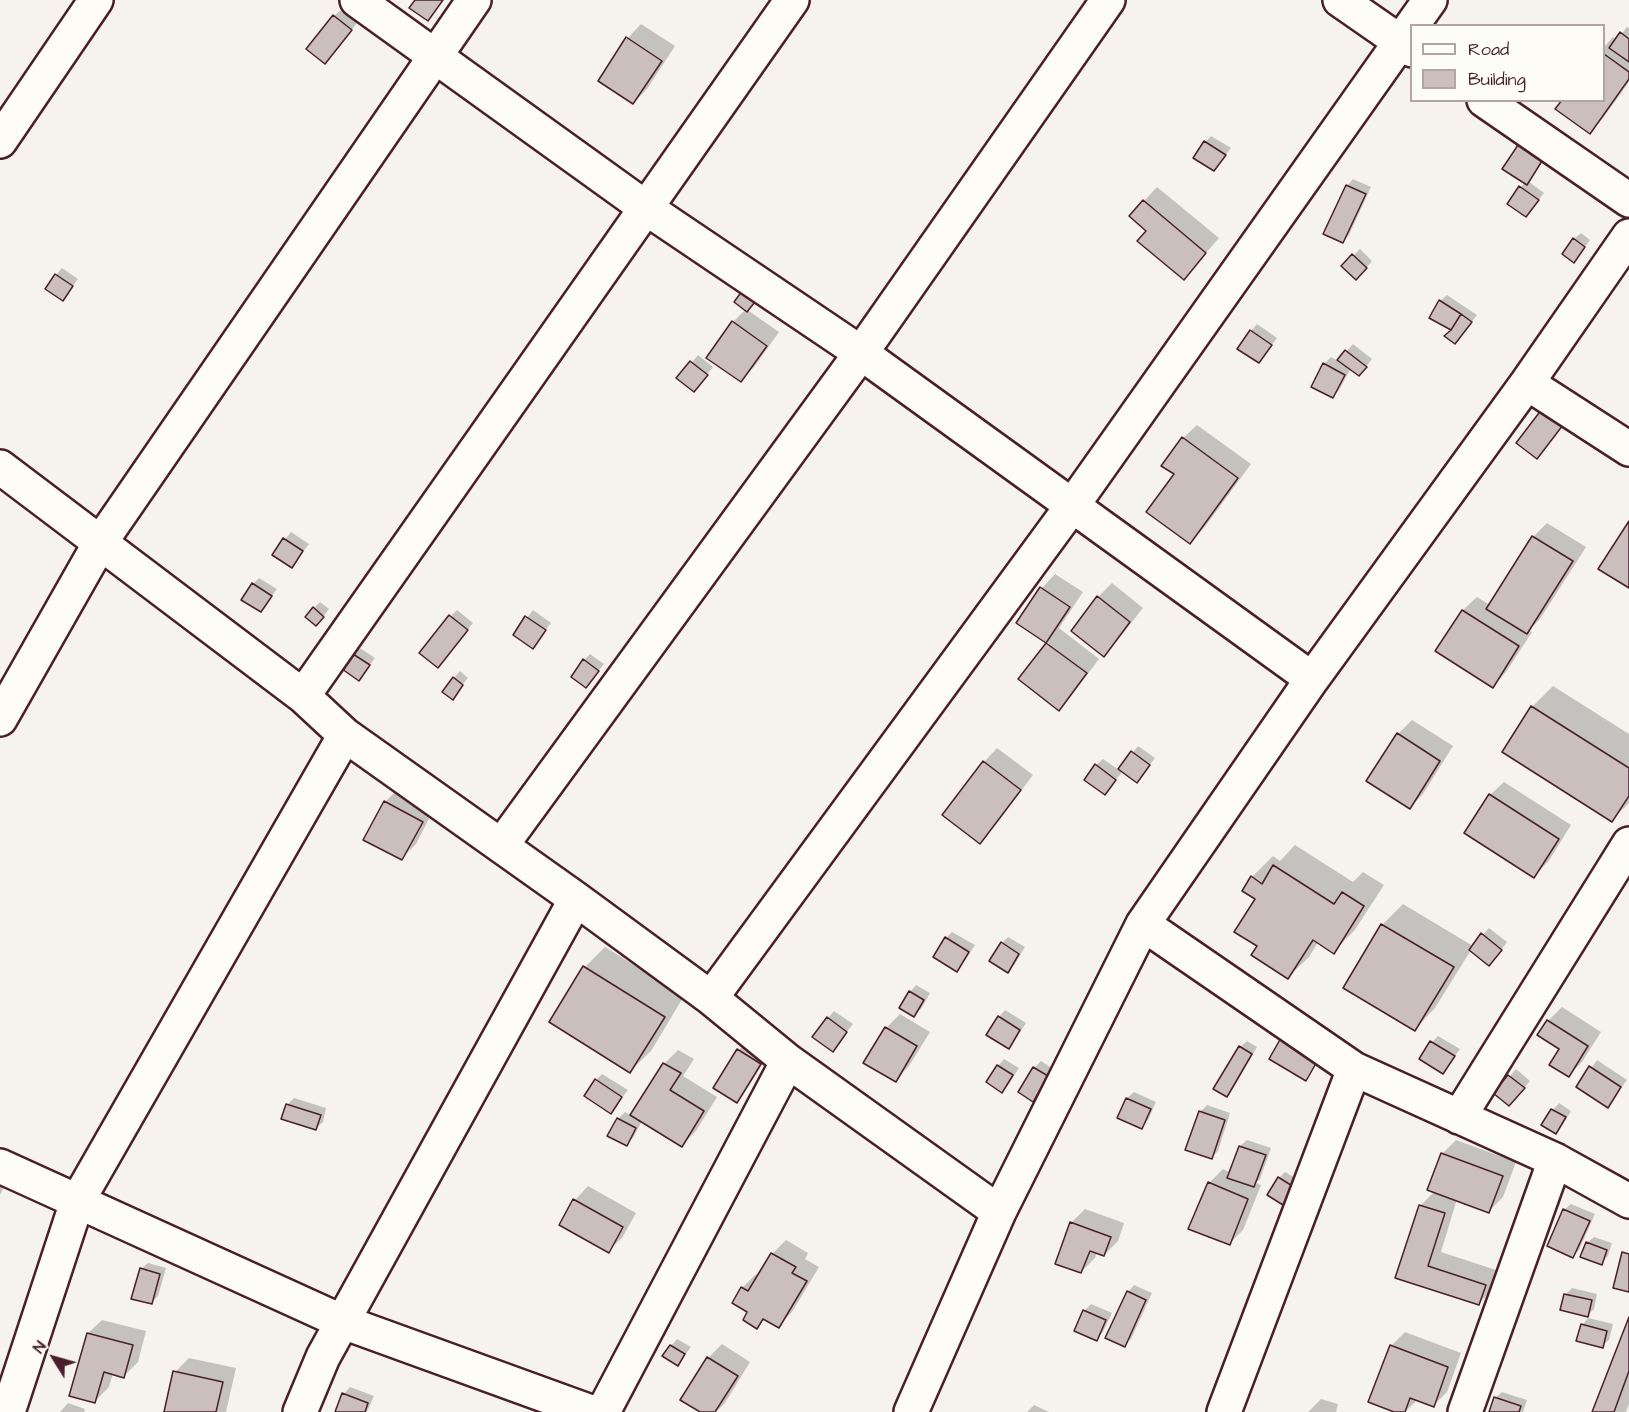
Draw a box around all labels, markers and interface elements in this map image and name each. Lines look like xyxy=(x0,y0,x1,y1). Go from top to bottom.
legend xyxy=(1410,24,1605,102)
text: Road xyxy=(1468,37,1509,62)
text: Building xyxy=(1468,67,1526,92)
north arrow xyxy=(24,1328,84,1388)
text: N xyxy=(28,1337,51,1358)

